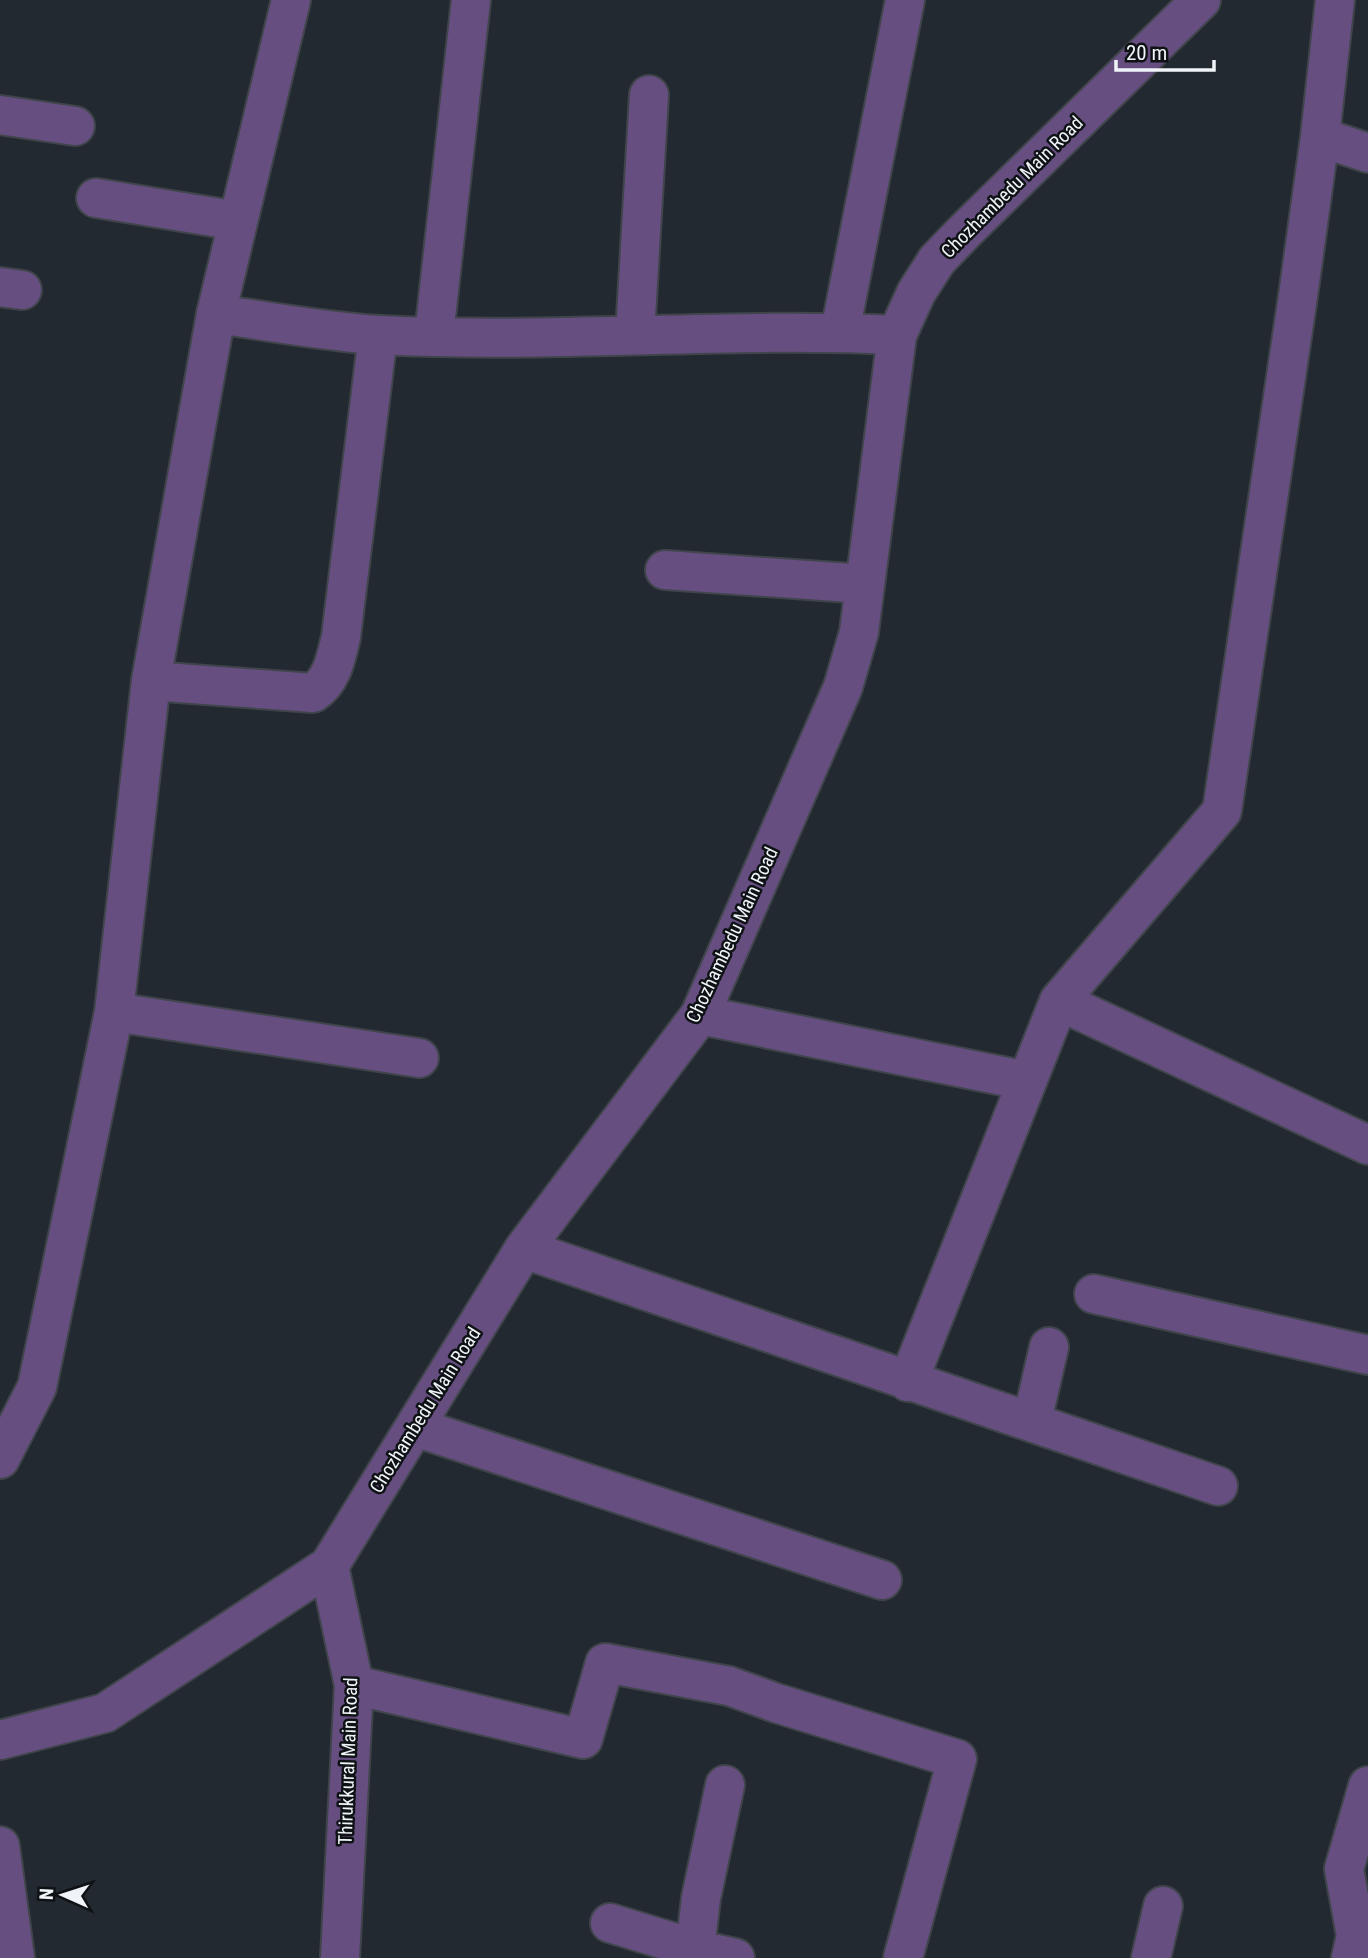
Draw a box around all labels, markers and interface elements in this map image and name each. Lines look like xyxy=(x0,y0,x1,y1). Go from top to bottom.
scale bar xyxy=(1116,28,1214,72)
text: 20 m xyxy=(1126,41,1167,65)
street label: Chozhambedu Main Road xyxy=(936,111,1088,263)
street label: Chozhambedu Main Road xyxy=(681,844,783,1026)
street label: Chozhambedu Main Road xyxy=(365,1323,485,1497)
street label: Thirukkural Main Road xyxy=(334,1677,362,1845)
north arrow xyxy=(28,1860,98,1930)
text: N xyxy=(35,1888,58,1901)

